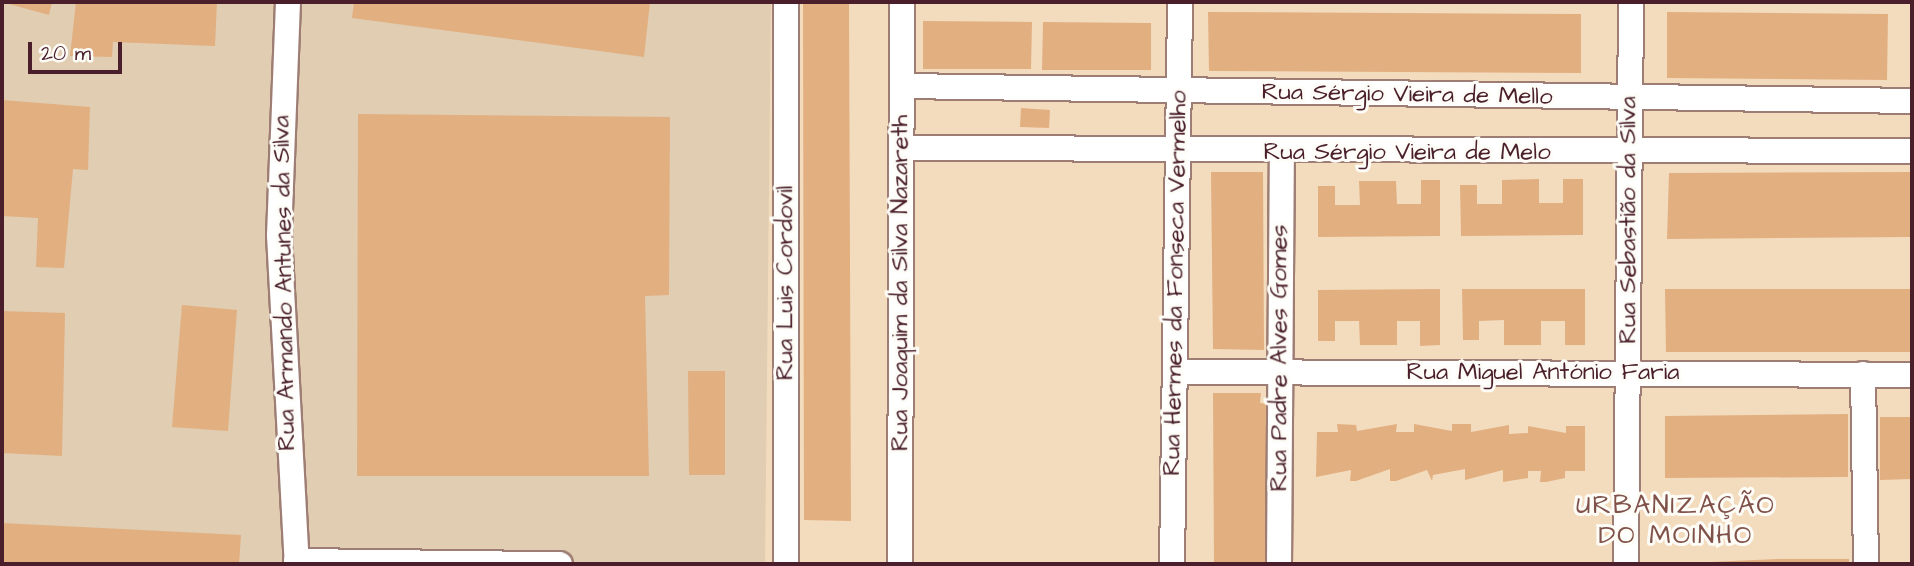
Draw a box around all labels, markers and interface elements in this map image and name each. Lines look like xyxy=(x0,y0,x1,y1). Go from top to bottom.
scale bar xyxy=(32,28,126,72)
text: 20 m xyxy=(41,39,91,68)
street label: Rua Sérgio Vieira de Mello xyxy=(1261,78,1553,112)
street label: Rua Hermes da Fonseca Vermelho xyxy=(1158,90,1194,476)
street label: Rua Sebastião da Silva xyxy=(1615,96,1643,344)
street label: Rua Armando Antunes da Silva xyxy=(268,115,302,451)
street label: Rua Joaquim da Silva Nazareth xyxy=(887,115,915,451)
street label: Rua Sérgio Vieira de Melo xyxy=(1263,139,1551,167)
street label: Rua Luis Cordovil xyxy=(772,186,800,380)
street label: Rua Padre Alves Gomes xyxy=(1266,225,1294,491)
street label: Rua Miguel António Faria xyxy=(1407,359,1679,387)
district label: URBANIZAÇÃO DO MOINHO xyxy=(1577,490,1775,552)

